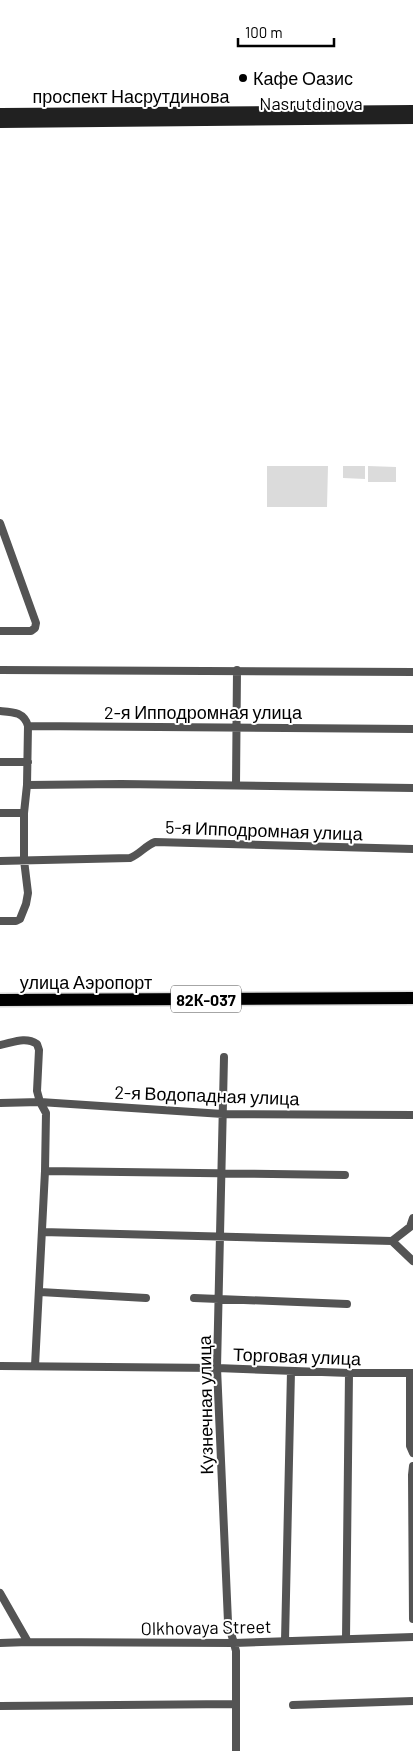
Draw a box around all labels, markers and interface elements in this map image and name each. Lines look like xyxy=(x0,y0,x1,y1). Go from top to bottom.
scale bar xyxy=(238,15,334,47)
text: 100 m xyxy=(245,23,283,41)
place label: Кафе Оазис xyxy=(253,67,353,89)
marker: Кафе Оазис xyxy=(237,72,249,84)
street label: проспект Насрутдинова xyxy=(33,85,230,107)
street label: Nasrutdinova xyxy=(259,92,363,114)
street label: 2-я Ипподромная улица xyxy=(104,701,303,723)
street label: 5-я Ипподромная улица xyxy=(165,816,364,844)
street label: улица Аэропорт xyxy=(20,971,152,993)
road number: 82К-037 xyxy=(171,986,241,1012)
street label: 2-я Водопадная улица xyxy=(114,1081,301,1109)
street label: Кузнечная улица xyxy=(193,1334,217,1475)
street label: Торговая улица xyxy=(233,1343,362,1369)
street label: Olkhovaya Street xyxy=(140,1615,272,1639)

